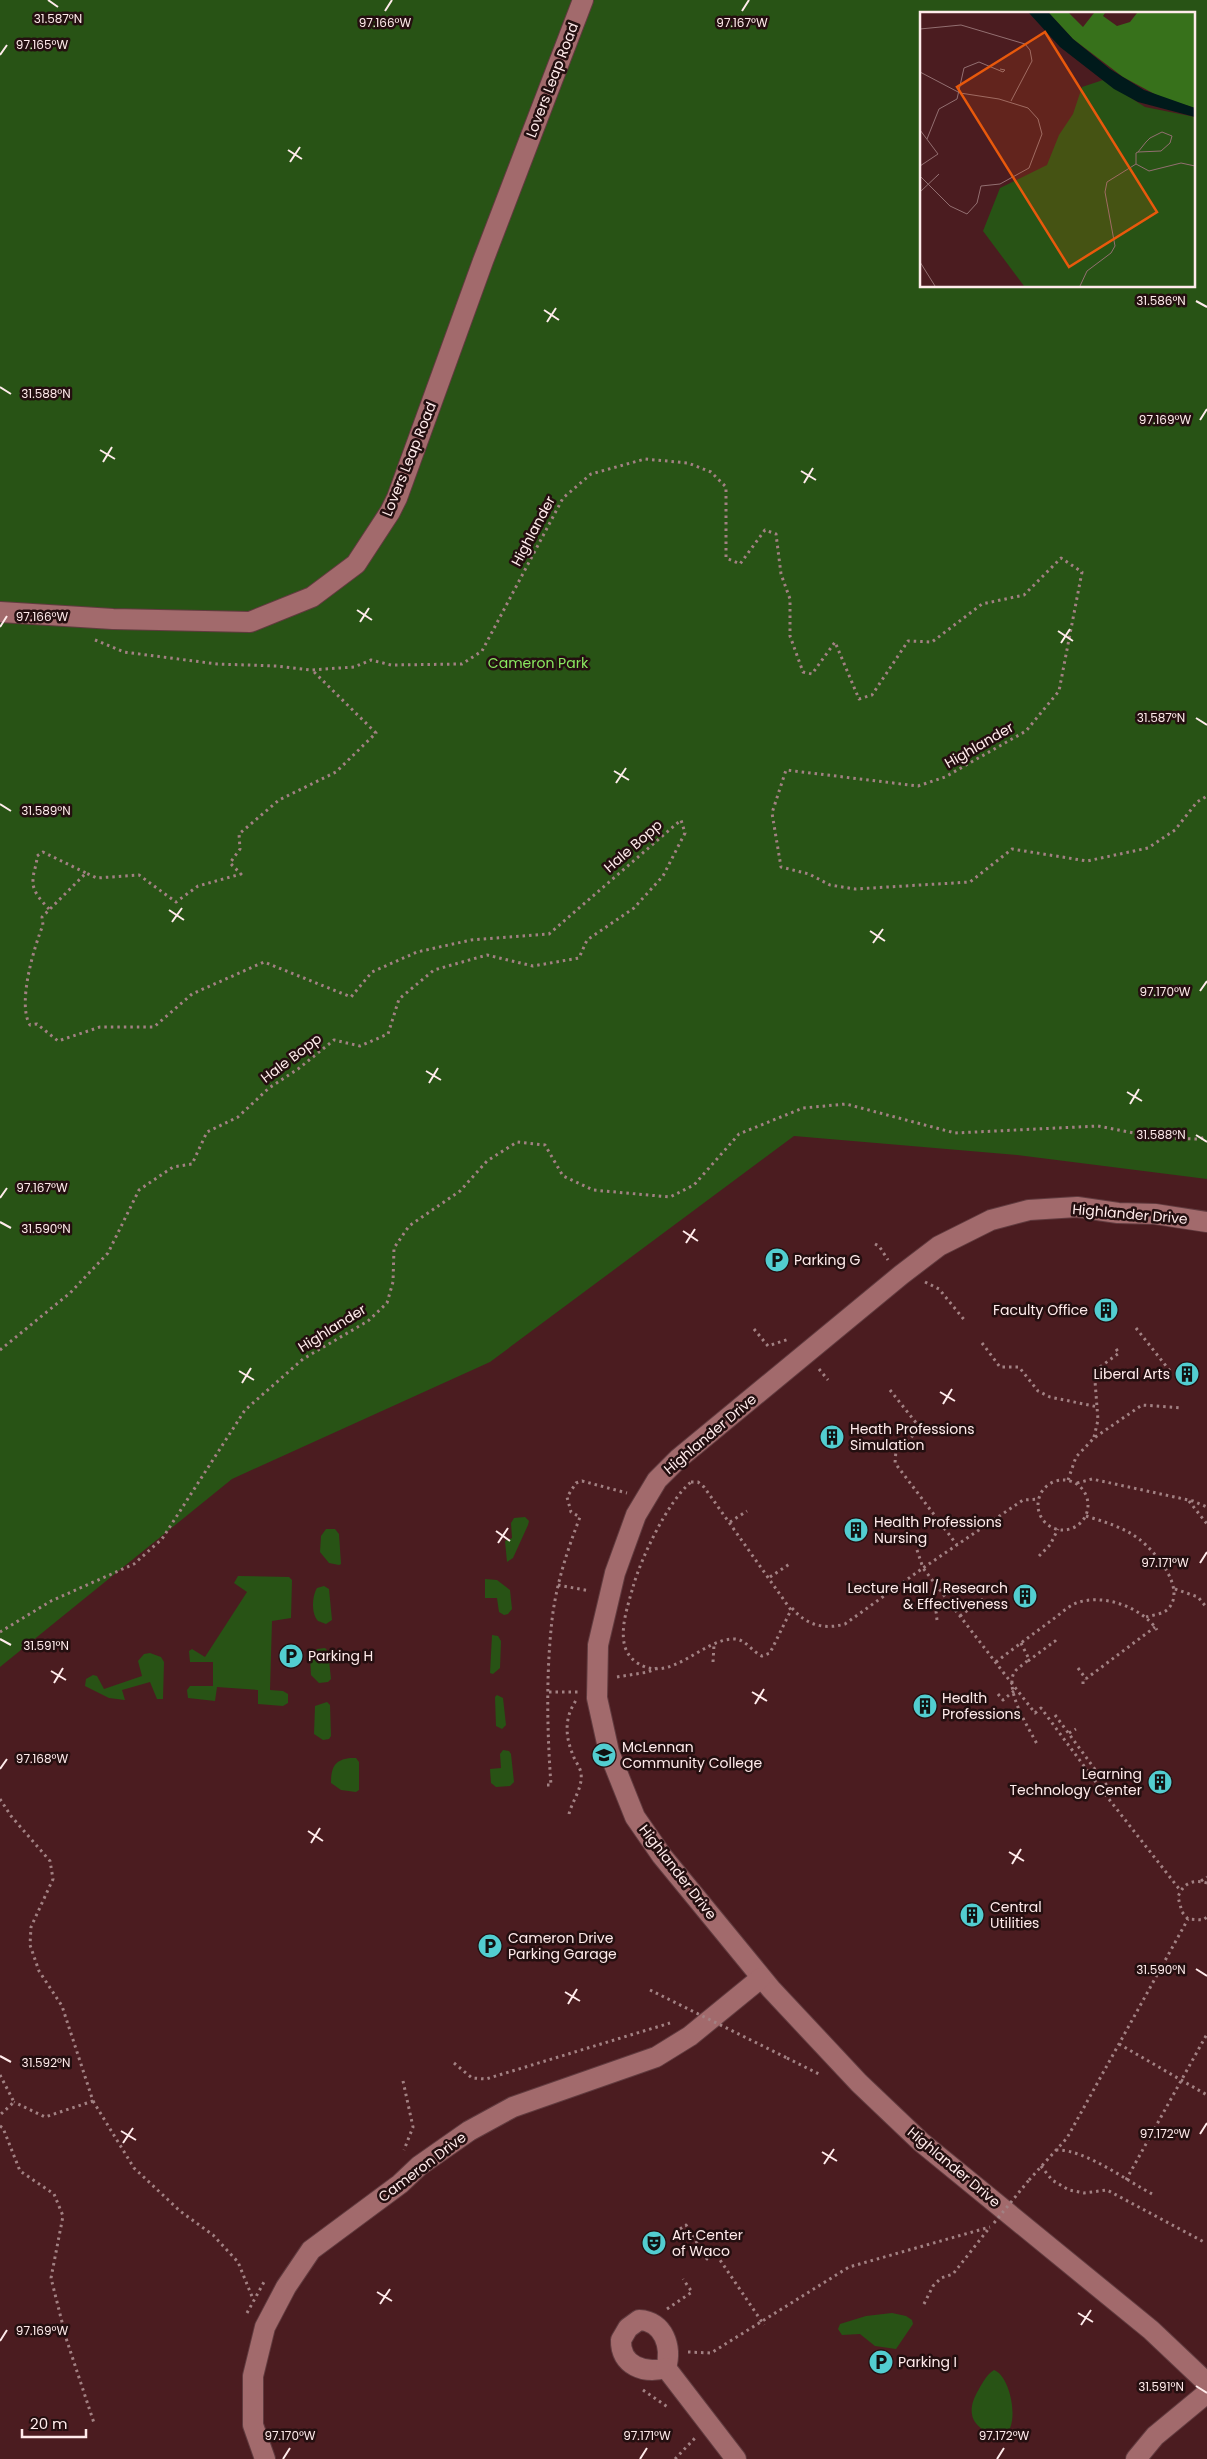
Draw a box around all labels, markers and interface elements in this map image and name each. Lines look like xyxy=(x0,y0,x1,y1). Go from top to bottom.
text: 31.587°N xyxy=(34,10,82,27)
inset map xyxy=(920,12,1194,288)
text: 97.166°W xyxy=(359,14,411,31)
text: 97.167°W xyxy=(716,14,768,31)
street label: Lovers Leap Road xyxy=(521,20,583,140)
text: 97.165°W xyxy=(16,36,68,53)
text: 31.586°N xyxy=(1136,292,1186,309)
text: 31.588°N xyxy=(21,385,71,402)
street label: Lovers Leap Road xyxy=(377,399,441,519)
text: 97.169°W xyxy=(1139,411,1191,428)
street label: Highlander xyxy=(506,492,560,570)
text: 97.166°W xyxy=(16,608,68,625)
park label: Cameron Park xyxy=(488,653,589,673)
text: 31.587°N xyxy=(1137,709,1185,726)
street label: Highlander xyxy=(941,717,1017,773)
text: 31.589°N xyxy=(21,802,71,819)
street label: Hale Bopp xyxy=(599,815,667,877)
text: 97.170°W xyxy=(1139,983,1191,1000)
street label: Hale Bopp xyxy=(256,1029,326,1087)
text: 31.588°N xyxy=(1136,1126,1186,1143)
text: 97.167°W xyxy=(16,1179,68,1196)
street label: Highlander Drive xyxy=(1072,1199,1189,1229)
text: 31.590°N xyxy=(21,1220,71,1237)
parking icon: Parking G xyxy=(764,1247,790,1273)
place label: Parking G xyxy=(794,1250,861,1270)
building icon: Faculty Office xyxy=(1093,1297,1119,1323)
street label: Highlander xyxy=(294,1299,370,1357)
place label: Faculty Office xyxy=(993,1300,1088,1320)
building icon: Liberal Arts xyxy=(1174,1361,1200,1387)
place label: Liberal Arts xyxy=(1093,1364,1170,1384)
street label: Highlander Drive xyxy=(659,1389,761,1479)
place label: Heath Professions Simulation xyxy=(850,1419,975,1455)
building icon: Heath Professions Simulation xyxy=(819,1424,845,1450)
place label: Health Professions Nursing xyxy=(874,1512,1002,1548)
building icon: Health Professions Nursing xyxy=(843,1517,869,1543)
text: 97.171°W xyxy=(1141,1554,1189,1571)
place label: Lecture Hall / Research & Effectiveness xyxy=(848,1578,1008,1614)
building icon: Lecture Hall / Research & Effectiveness xyxy=(1012,1583,1038,1609)
text: 31.591°N xyxy=(23,1637,69,1654)
parking icon: Parking H xyxy=(278,1643,304,1669)
place label: Parking H xyxy=(308,1646,373,1666)
place label: Health Professions xyxy=(942,1688,1021,1724)
building icon: Health Professions xyxy=(912,1693,938,1719)
place label: McLennan Community College xyxy=(622,1737,762,1773)
school or university icon: McLennan Community College xyxy=(591,1742,617,1768)
text: 97.168°W xyxy=(16,1750,68,1767)
place label: Learning Technology Center xyxy=(1009,1764,1142,1800)
building icon: Learning Technology Center xyxy=(1147,1769,1173,1795)
street label: Highlander Drive xyxy=(635,1820,722,1924)
place label: Central Utilities xyxy=(990,1897,1042,1933)
building icon: Central Utilities xyxy=(959,1902,985,1928)
place label: Cameron Drive Parking Garage xyxy=(508,1928,617,1964)
parking icon: Cameron Drive Parking Garage xyxy=(477,1933,503,1959)
text: 31.590°N xyxy=(1136,1961,1186,1978)
text: 31.592°N xyxy=(22,2054,70,2071)
street label: Highlander Drive xyxy=(903,2122,1005,2212)
text: 97.172°W xyxy=(1140,2125,1191,2142)
street label: Cameron Drive xyxy=(374,2127,470,2207)
place label: Art Center of Waco xyxy=(672,2225,743,2261)
theatre icon: Art Center of Waco xyxy=(641,2230,667,2256)
text: 97.169°W xyxy=(16,2322,68,2339)
parking icon: Parking I xyxy=(868,2349,894,2375)
place label: Parking I xyxy=(898,2352,957,2372)
text: 31.591°N xyxy=(1138,2378,1184,2395)
scale bar xyxy=(22,2406,86,2438)
text: 20 m xyxy=(30,2413,68,2434)
text: 97.170°W xyxy=(264,2427,316,2444)
text: 97.171°W xyxy=(623,2427,671,2444)
text: 97.172°W xyxy=(979,2427,1030,2444)

